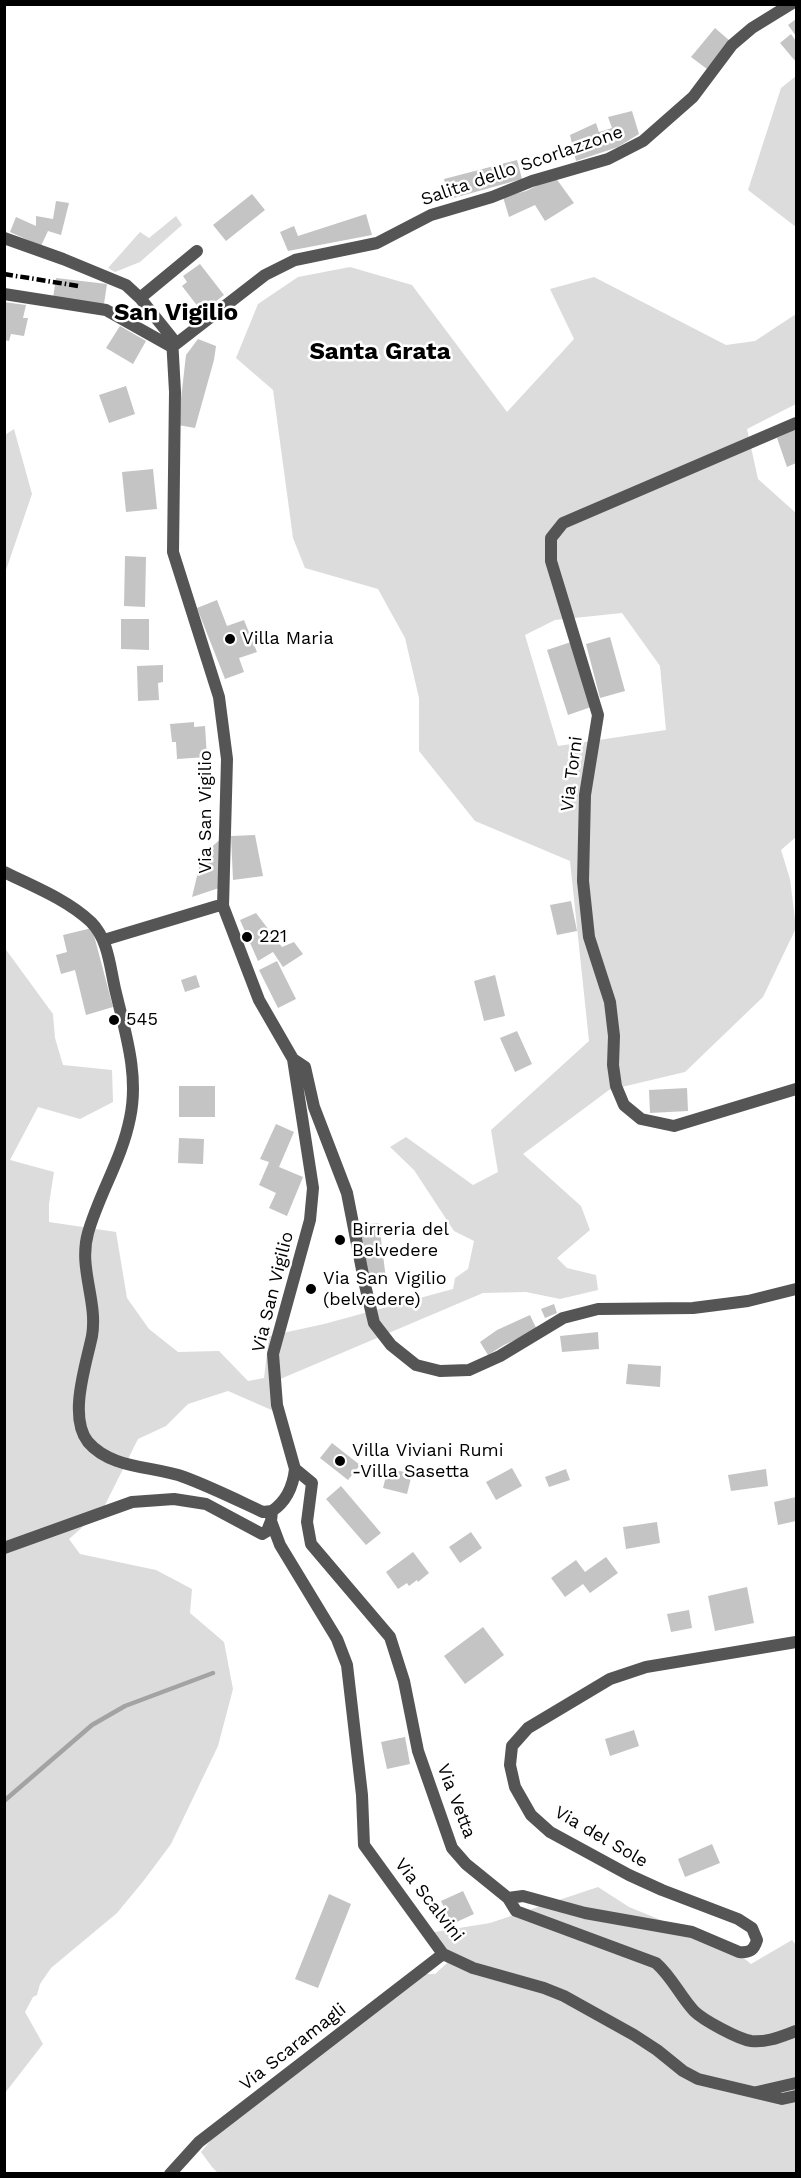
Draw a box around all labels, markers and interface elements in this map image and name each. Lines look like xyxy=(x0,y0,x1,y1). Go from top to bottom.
street label: Salita dello Scorlazzone xyxy=(418,121,626,211)
district label: San Vigilio xyxy=(114,299,238,327)
district label: Santa Grata xyxy=(309,338,451,366)
place label: Villa Maria xyxy=(242,628,334,650)
marker: Villa Maria xyxy=(223,632,237,646)
street label: Via Torni xyxy=(557,735,587,813)
street label: Via San Vigilio xyxy=(195,750,217,874)
place label: 221 xyxy=(259,926,287,948)
marker: 221 xyxy=(240,930,254,944)
place label: 545 xyxy=(126,1009,158,1031)
marker: 545 xyxy=(107,1013,121,1027)
place label: Birreria del Belvedere xyxy=(352,1219,449,1262)
street label: Via San Vigilio xyxy=(248,1229,298,1355)
marker: Birreria del Belvedere xyxy=(333,1233,347,1247)
place label: Via San Vigilio (belvedere) xyxy=(323,1268,447,1310)
marker: Via San Vigilio (belvedere) xyxy=(304,1282,318,1296)
place label: Villa Viviani Rumi -Villa Sasetta xyxy=(352,1440,503,1482)
marker: Villa Viviani Rumi -Villa Sasetta xyxy=(333,1454,347,1468)
street label: Via Vetta xyxy=(432,1761,480,1841)
street label: Via del Sole xyxy=(550,1802,652,1872)
street label: Via Scalvini xyxy=(390,1854,468,1946)
street label: Via Scaramagli xyxy=(235,1999,351,2095)

